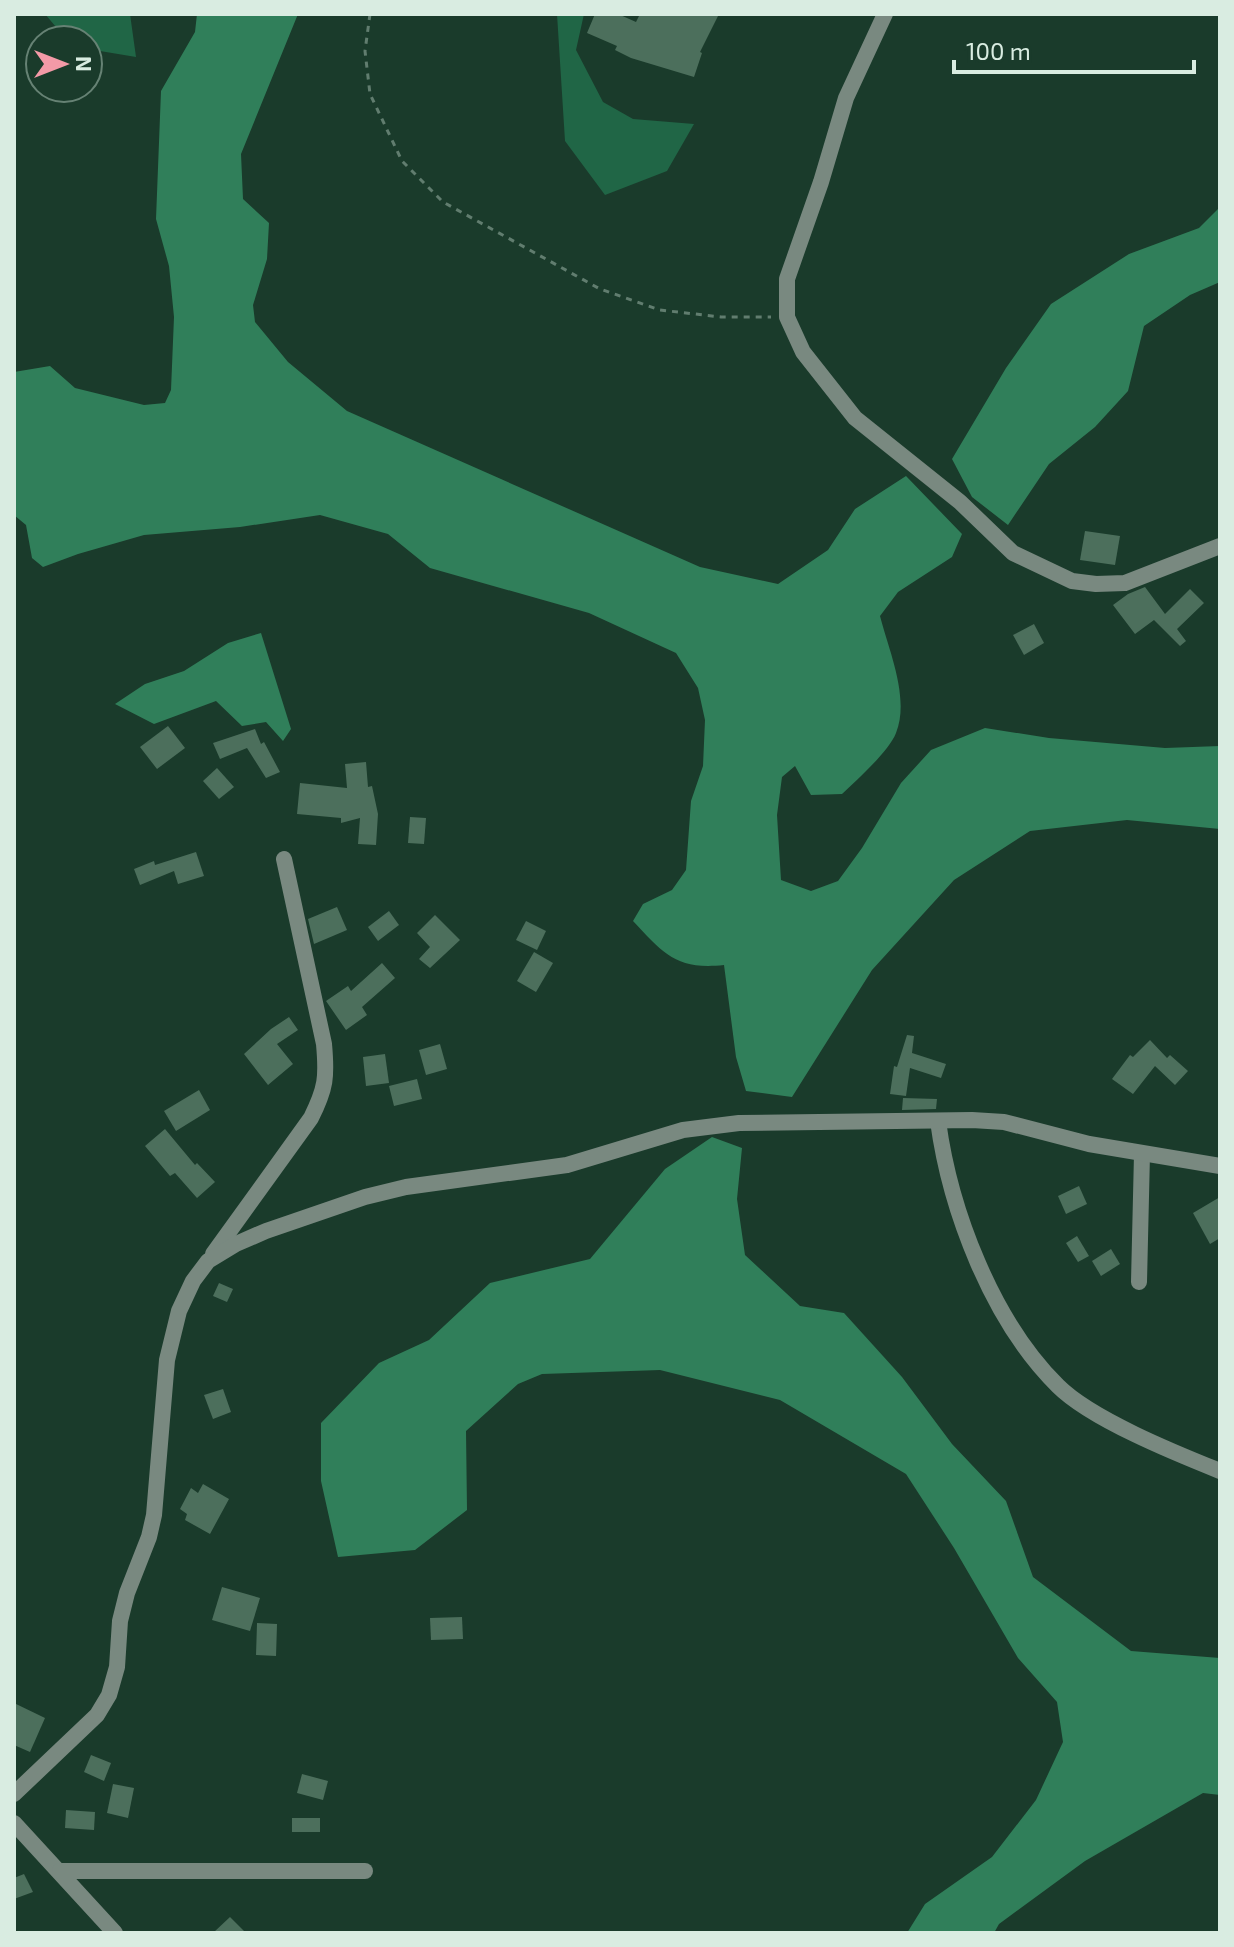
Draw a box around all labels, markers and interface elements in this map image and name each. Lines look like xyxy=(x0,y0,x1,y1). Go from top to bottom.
north arrow xyxy=(24,24,104,104)
scale bar xyxy=(954,24,1194,74)
text: 100 m xyxy=(966,36,1031,65)
text: N xyxy=(72,56,98,72)

